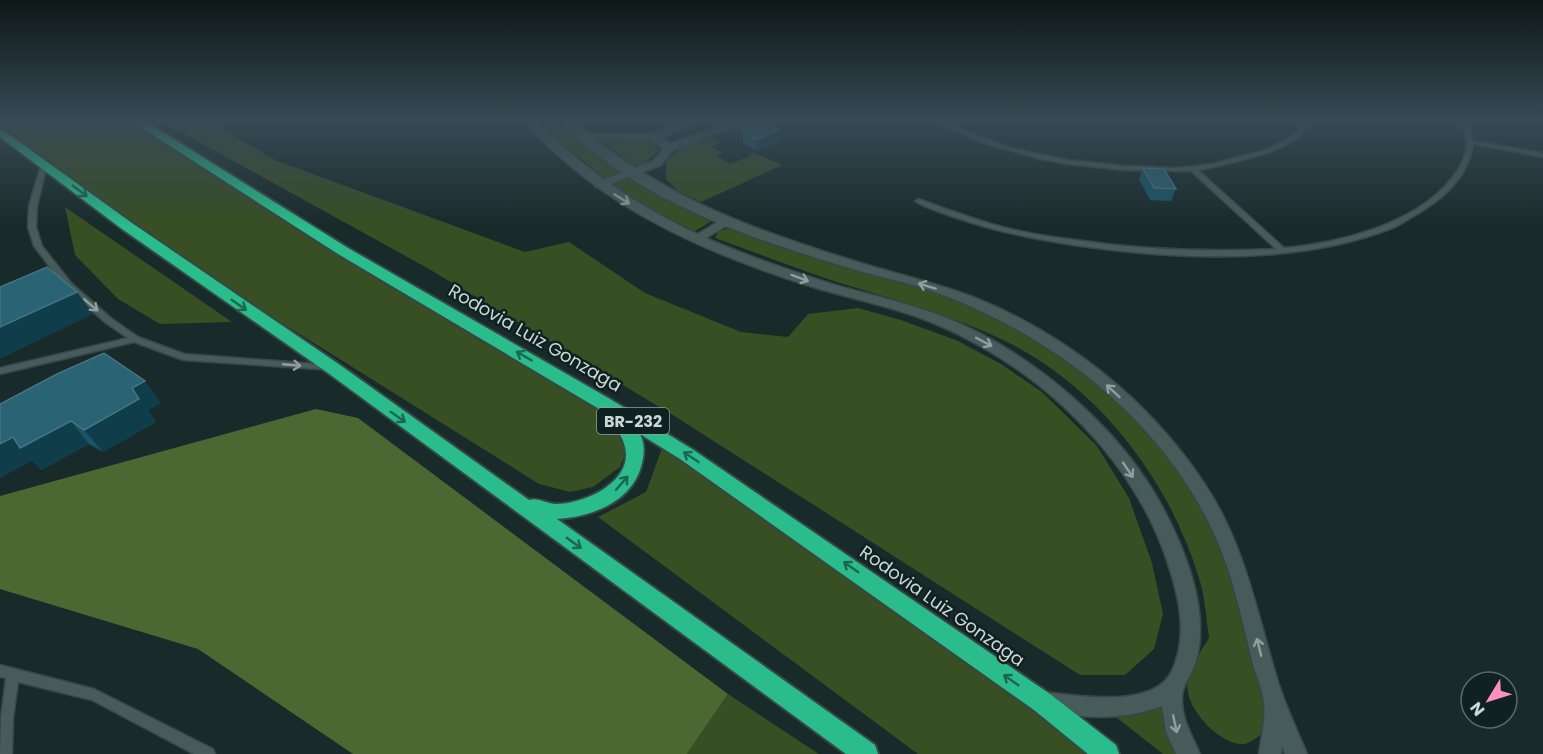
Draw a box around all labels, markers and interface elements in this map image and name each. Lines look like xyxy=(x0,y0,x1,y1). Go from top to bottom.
one-way arrow xyxy=(72,185,88,198)
one-way arrow xyxy=(613,194,630,206)
one-way arrow xyxy=(790,273,809,284)
street label: Rodovia Luiz Gonzaga xyxy=(444,278,626,397)
one-way arrow xyxy=(918,279,937,290)
one-way arrow xyxy=(83,298,98,312)
one-way arrow xyxy=(230,299,246,311)
one-way arrow xyxy=(975,336,992,348)
one-way arrow xyxy=(516,350,533,362)
one-way arrow xyxy=(281,360,301,371)
one-way arrow xyxy=(1106,384,1121,398)
road number: BR-232 xyxy=(597,408,669,434)
one-way arrow xyxy=(390,411,406,423)
one-way arrow xyxy=(683,451,699,463)
one-way arrow xyxy=(1122,461,1134,478)
one-way arrow xyxy=(615,476,629,491)
one-way arrow xyxy=(565,536,581,549)
street label: Rodovia Luiz Gonzaga xyxy=(855,539,1030,672)
one-way arrow xyxy=(844,561,860,573)
one-way arrow xyxy=(1252,638,1264,657)
north arrow xyxy=(1459,670,1519,730)
one-way arrow xyxy=(1003,674,1019,686)
text: N xyxy=(1465,697,1490,721)
one-way arrow xyxy=(1170,714,1181,734)

